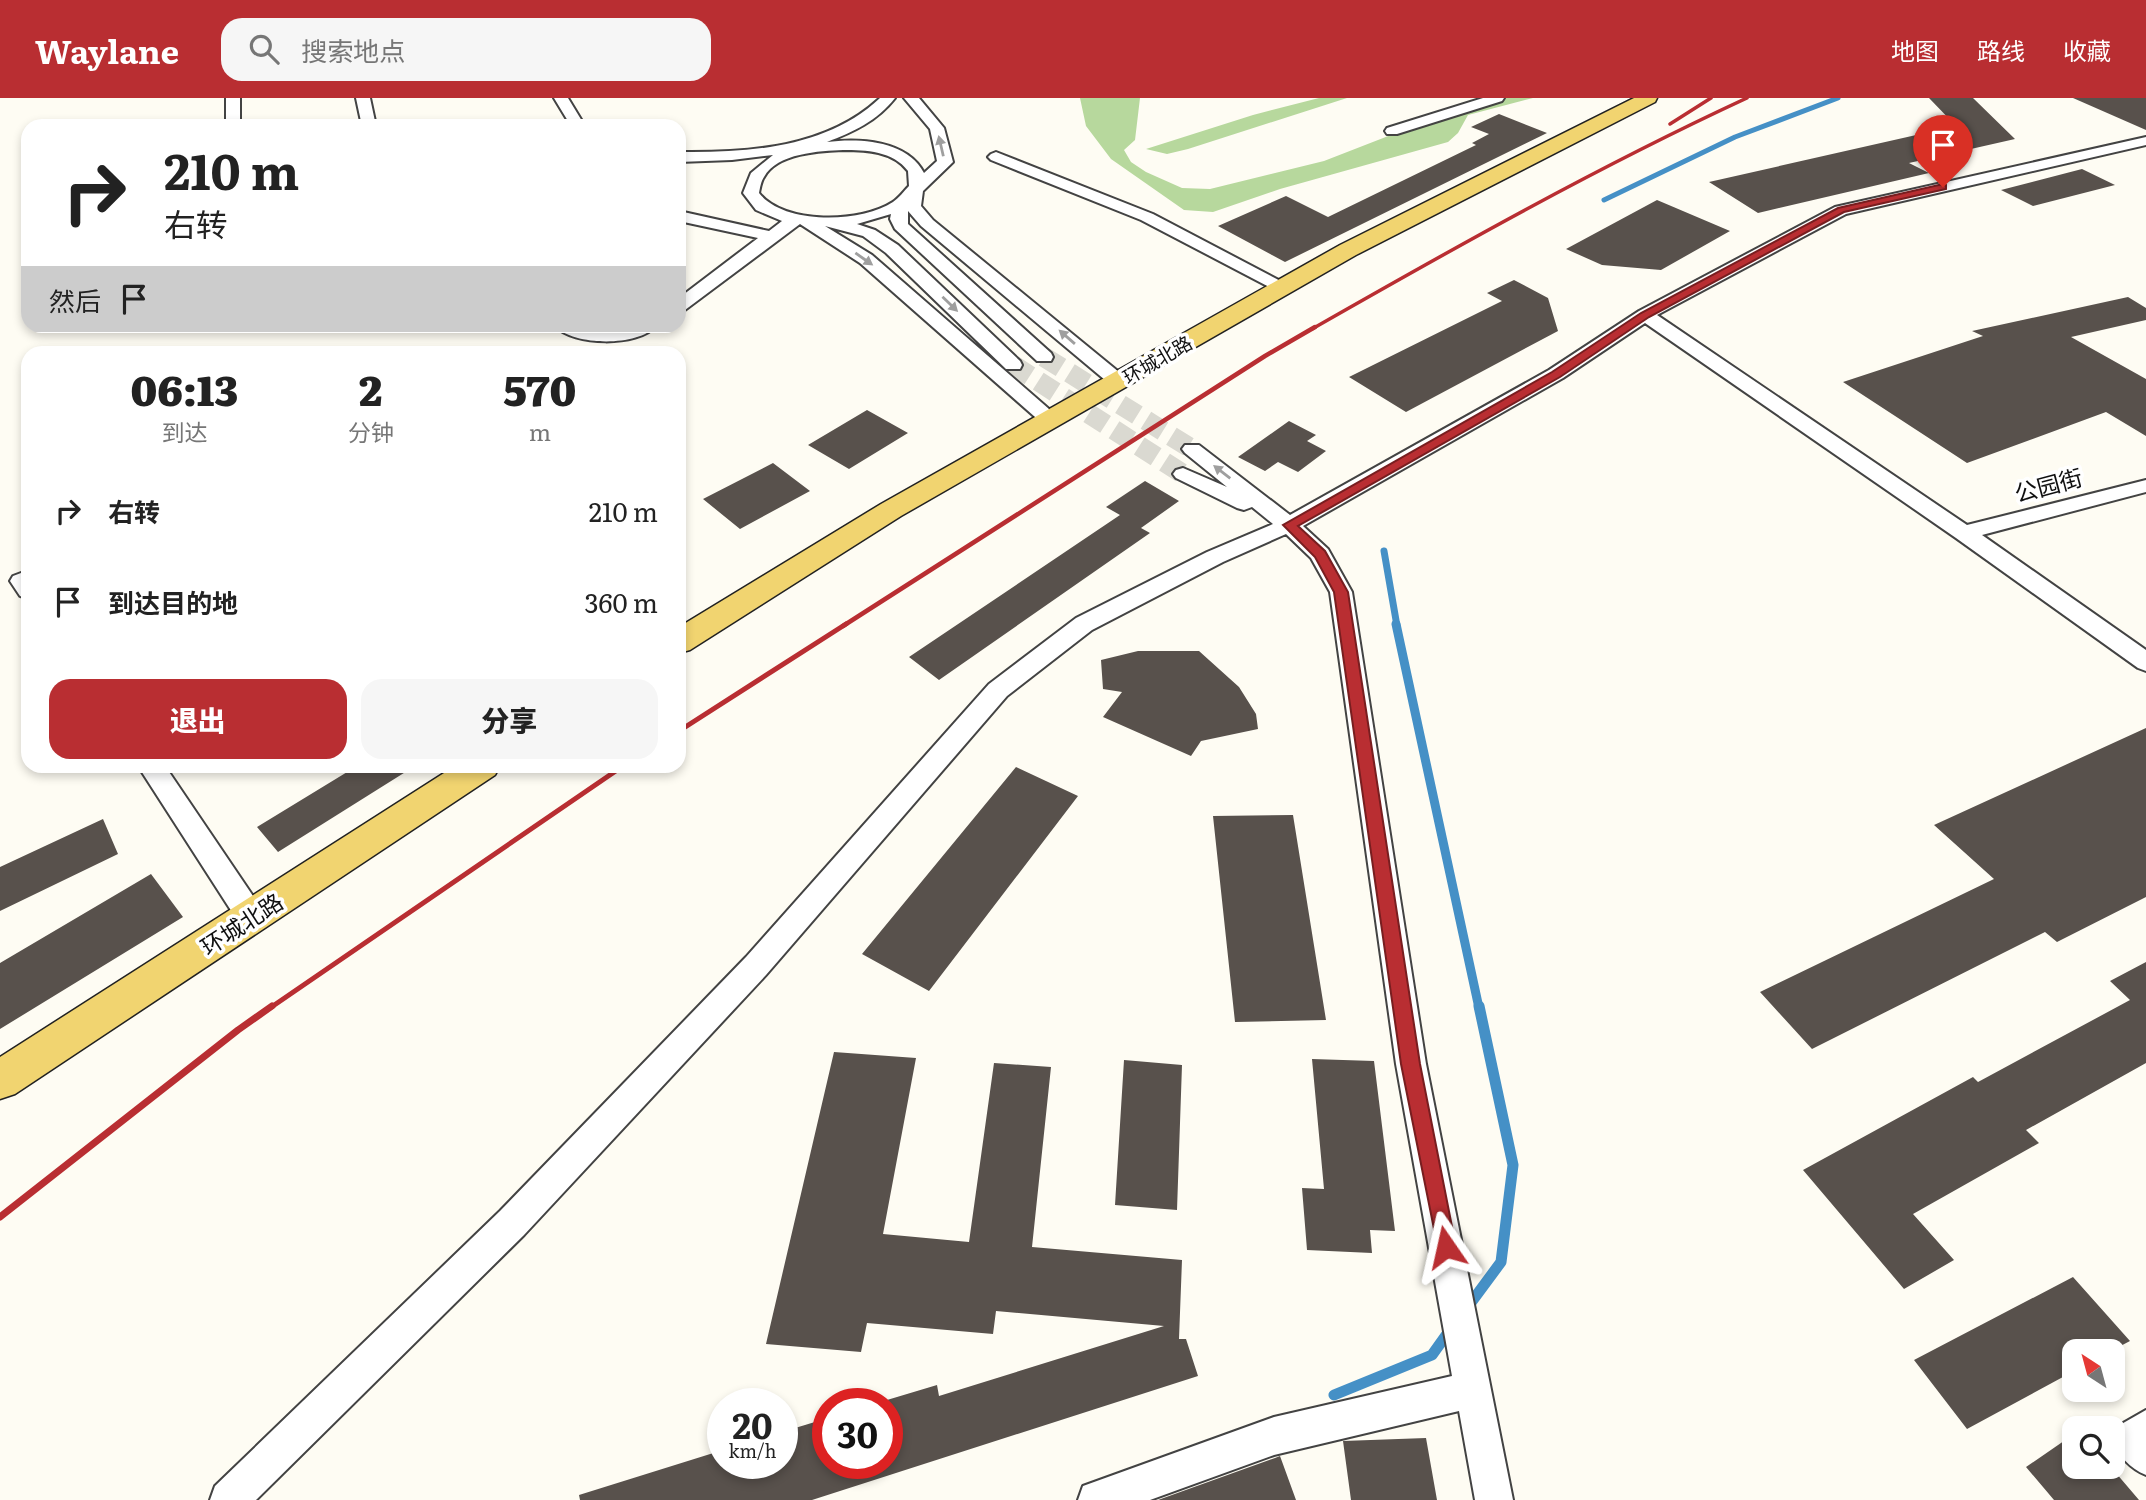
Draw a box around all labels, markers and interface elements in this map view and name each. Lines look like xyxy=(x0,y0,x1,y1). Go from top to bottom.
search box xyxy=(221,18,711,81)
text: Waylane xyxy=(35,25,179,74)
icon: search xyxy=(245,30,283,68)
text: 搜索地点 xyxy=(301,30,405,69)
text: 地图 xyxy=(1891,32,1939,67)
text: 路线 xyxy=(1977,32,2025,67)
text: 收藏 xyxy=(2063,32,2111,67)
pin xyxy=(1913,115,1973,187)
icon: arrive xyxy=(1924,126,1962,164)
text: 210 m xyxy=(164,132,299,205)
one-way arrow xyxy=(935,135,946,157)
icon: right xyxy=(49,147,140,238)
text: 右转 xyxy=(164,199,228,247)
one-way arrow xyxy=(855,252,873,266)
text: 然后 xyxy=(49,280,101,319)
icon: arrive xyxy=(115,280,153,318)
one-way arrow xyxy=(941,296,959,312)
street label: 环城北路 xyxy=(1117,328,1197,390)
one-way arrow xyxy=(1058,330,1075,345)
text: 06:13 xyxy=(131,357,238,419)
text: 2 xyxy=(359,357,382,419)
text: 570 xyxy=(503,357,576,419)
text: 到达 xyxy=(161,414,207,448)
text: 分钟 xyxy=(348,414,394,448)
text: m xyxy=(529,414,551,448)
street label: 公园街 xyxy=(2010,459,2086,509)
one-way arrow xyxy=(1213,464,1231,479)
text: 右转 xyxy=(108,491,160,530)
text: 210 m xyxy=(589,491,658,530)
icon: right xyxy=(49,492,87,530)
text: 到达目的地 xyxy=(108,582,238,621)
text: 360 m xyxy=(584,582,658,621)
icon: arrive xyxy=(49,583,87,621)
button: 退出 xyxy=(49,679,347,759)
button: 分享 xyxy=(361,679,658,759)
street label: 环城北路 xyxy=(193,884,289,962)
position arrow xyxy=(1409,1210,1483,1284)
north arrow xyxy=(2062,1339,2124,1402)
map controls xyxy=(2062,1339,2125,1479)
speed limit sign: 30 xyxy=(812,1388,903,1479)
text: 20 xyxy=(732,1398,773,1450)
button: search xyxy=(2062,1416,2125,1479)
text: km/h xyxy=(729,1437,776,1464)

